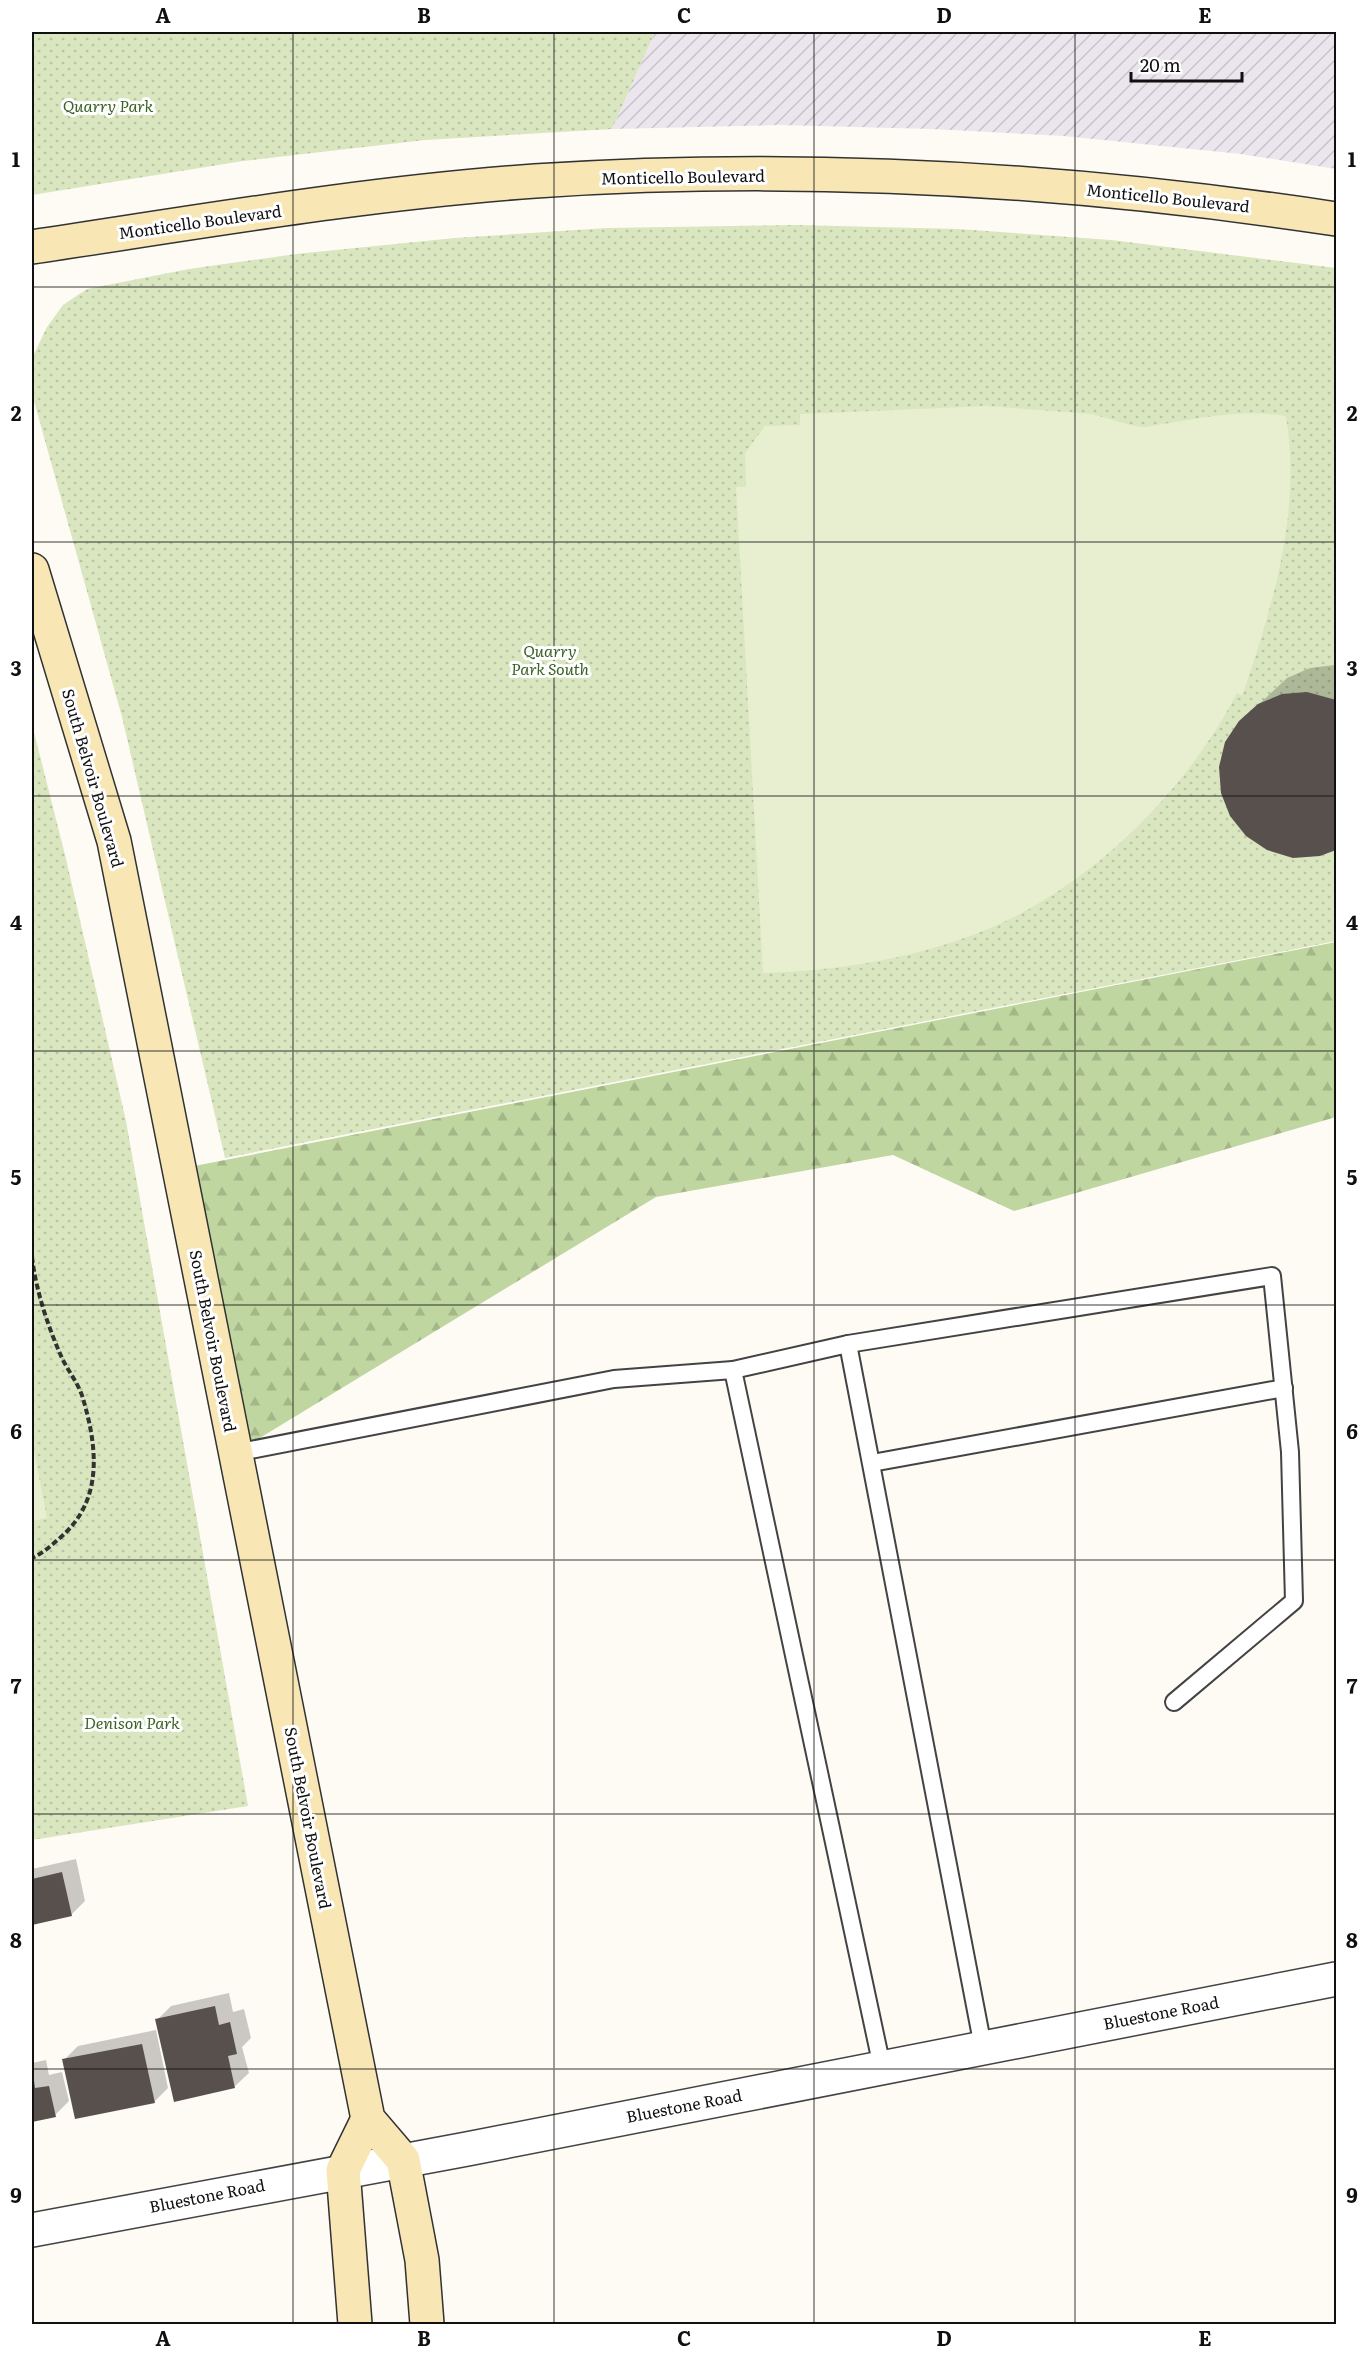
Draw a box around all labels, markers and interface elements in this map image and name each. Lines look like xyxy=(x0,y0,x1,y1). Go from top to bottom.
text: A xyxy=(155,0,171,29)
text: B xyxy=(417,0,431,29)
text: C xyxy=(677,0,691,29)
text: D xyxy=(936,0,952,29)
text: E xyxy=(1198,0,1212,29)
scale bar xyxy=(1131,45,1242,83)
text: 20 m xyxy=(1140,51,1181,78)
park label: Quarry Park xyxy=(63,93,153,117)
text: 1 xyxy=(12,143,20,173)
text: 1 xyxy=(1348,143,1356,173)
street label: Monticello Boulevard xyxy=(601,163,765,189)
street label: Monticello Boulevard xyxy=(1085,176,1251,218)
street label: Monticello Boulevard xyxy=(117,198,283,244)
text: 2 xyxy=(11,397,22,427)
text: 2 xyxy=(1347,397,1358,427)
park label: Quarry Park South xyxy=(511,638,590,680)
text: 3 xyxy=(10,652,22,682)
text: 3 xyxy=(1346,652,1358,682)
street label: South Belvoir Boulevard xyxy=(57,686,131,870)
text: 4 xyxy=(10,906,22,936)
text: 4 xyxy=(1346,906,1358,936)
text: 5 xyxy=(11,1161,22,1191)
text: 5 xyxy=(1347,1161,1358,1191)
street label: South Belvoir Boulevard xyxy=(185,1248,243,1434)
text: 6 xyxy=(10,1415,22,1445)
text: 6 xyxy=(1346,1415,1358,1445)
text: 7 xyxy=(11,1670,22,1700)
text: 7 xyxy=(1347,1670,1358,1700)
park label: Denison Park xyxy=(84,1710,180,1734)
street label: South Belvoir Boulevard xyxy=(280,1725,338,1911)
text: 8 xyxy=(10,1924,22,1954)
text: 8 xyxy=(1346,1924,1358,1954)
street label: Bluestone Road xyxy=(1101,1989,1221,2035)
street label: Bluestone Road xyxy=(624,2082,744,2128)
street label: Bluestone Road xyxy=(147,2172,267,2218)
text: 9 xyxy=(10,2179,22,2209)
text: 9 xyxy=(1346,2179,1358,2209)
text: A xyxy=(155,2322,171,2352)
text: B xyxy=(417,2322,431,2352)
text: C xyxy=(677,2322,691,2352)
text: D xyxy=(936,2322,952,2352)
text: E xyxy=(1198,2322,1212,2352)

